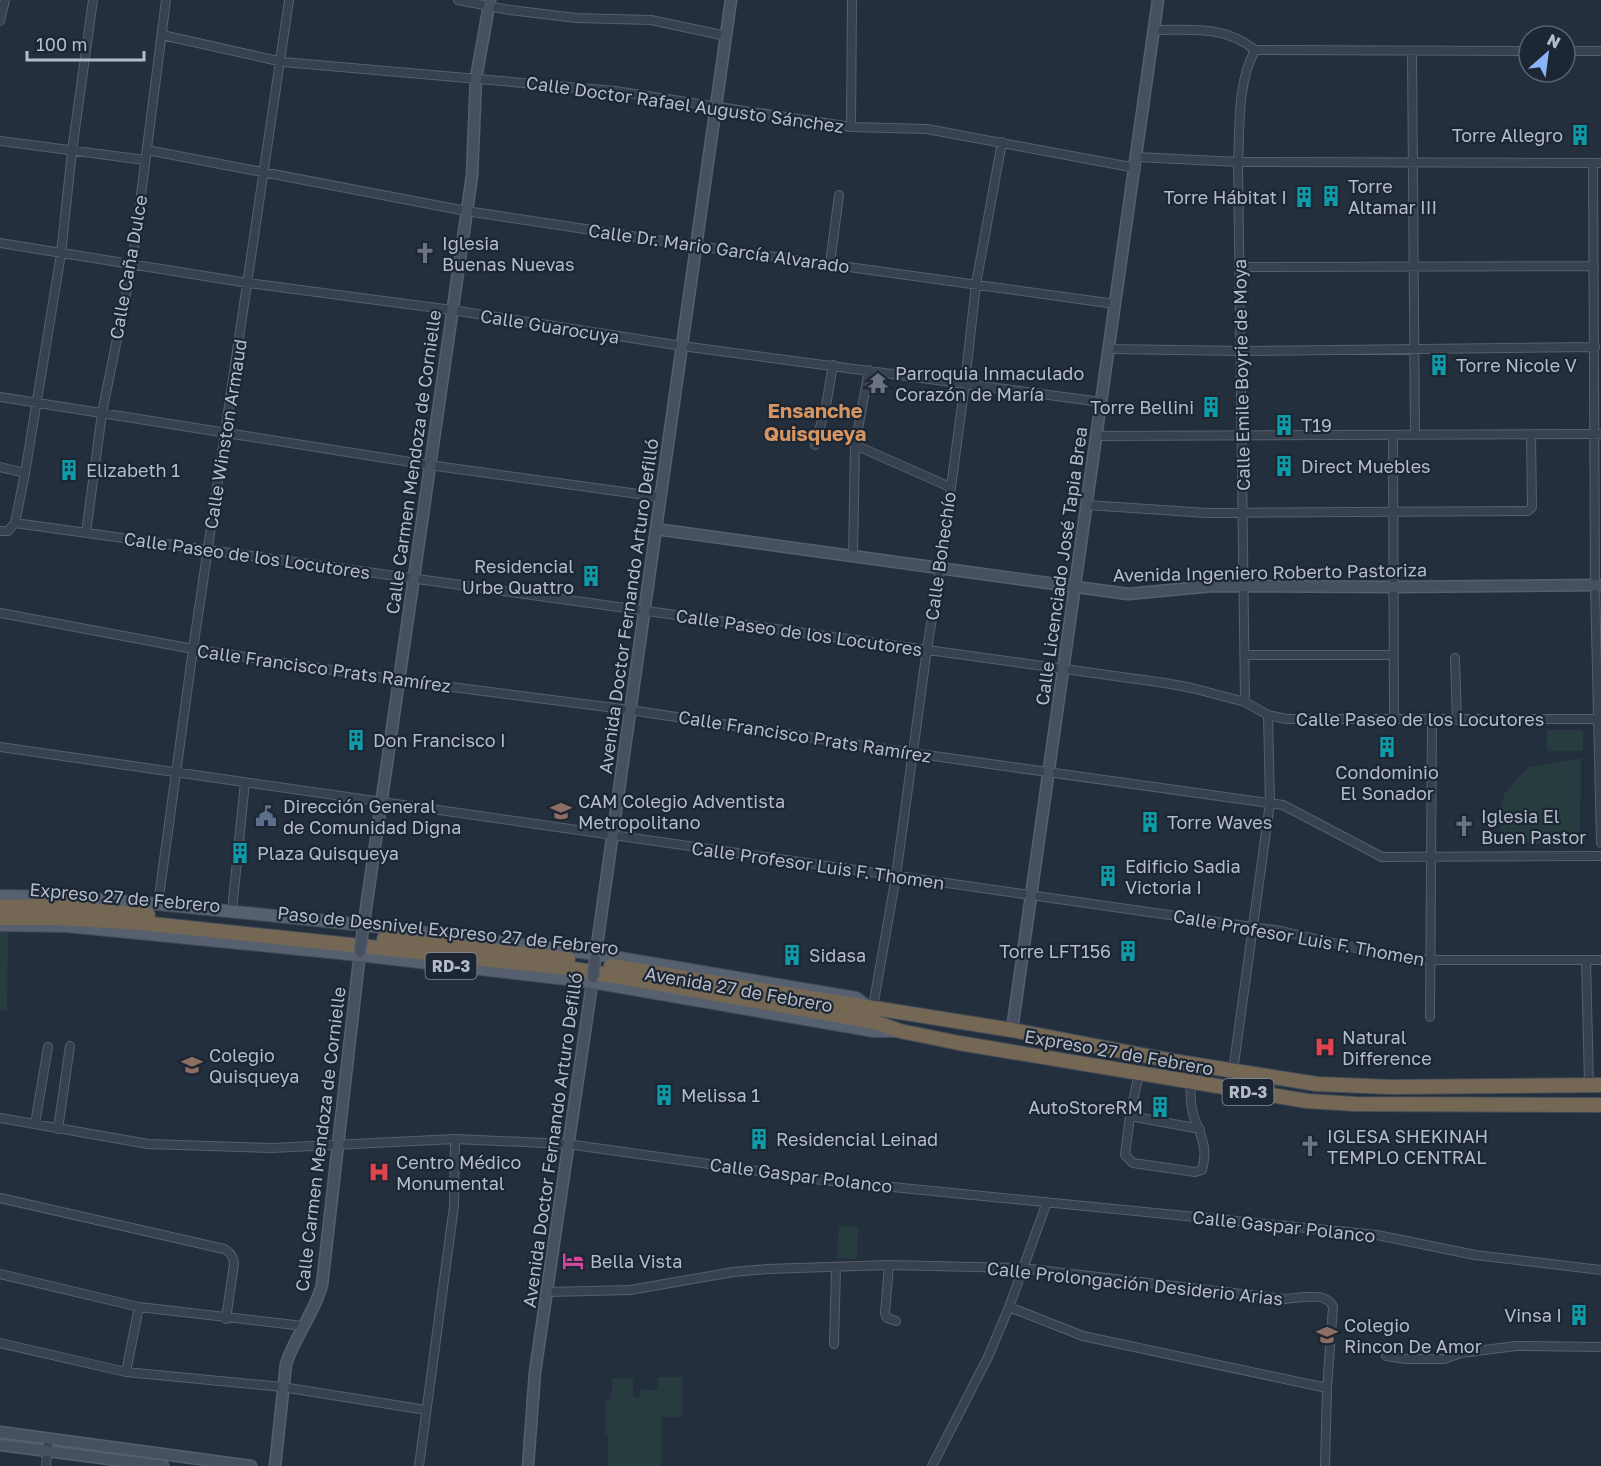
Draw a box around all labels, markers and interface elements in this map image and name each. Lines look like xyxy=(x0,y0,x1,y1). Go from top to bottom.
scale bar xyxy=(27,24,144,62)
north arrow xyxy=(1517,24,1577,84)
text: N xyxy=(1544,29,1564,52)
text: 100 m xyxy=(36,33,87,55)
street label: Calle Doctor Rafael Augusto Sánchez xyxy=(525,71,845,137)
building icon: Torre Allegro xyxy=(1568,123,1592,147)
place label: Torre Allegro xyxy=(1452,124,1563,146)
place label: Torre Altamar III xyxy=(1348,175,1437,218)
building icon: Torre Altamar III xyxy=(1319,184,1343,208)
building icon: Torre Hábitat I xyxy=(1292,185,1316,209)
place label: Torre Hábitat I xyxy=(1164,186,1287,208)
street label: Calle Caña Dulce xyxy=(104,193,152,341)
street label: Calle Dr. Mario García Alvarado xyxy=(587,219,851,277)
place label: Iglesia Buenas Nuevas xyxy=(442,232,575,275)
church icon: Iglesia Buenas Nuevas xyxy=(413,241,437,265)
street label: Calle Emile Boyrie de Moya xyxy=(1228,259,1254,491)
street label: Calle Guarocuya xyxy=(479,304,621,348)
street label: Calle Carmen Mendoza de Cornielle xyxy=(381,308,445,616)
street label: Calle Winston Armaud xyxy=(199,337,251,531)
building icon: Torre Nicole V xyxy=(1427,353,1451,377)
place label: Torre Nicole V xyxy=(1456,354,1577,376)
place label: Parroquia Inmaculado Corazón de María xyxy=(895,362,1084,405)
temple icon: Parroquia Inmaculado Corazón de María xyxy=(866,371,890,395)
building icon: Torre Bellini xyxy=(1199,395,1223,419)
place label: Torre Bellini xyxy=(1090,396,1194,418)
district label: Ensanche Quisqueya xyxy=(764,398,866,445)
building icon: T19 xyxy=(1272,413,1296,437)
place label: T19 xyxy=(1301,414,1332,436)
street label: Calle Licenciado José Tapia Brea xyxy=(1031,425,1091,707)
street label: Avenida Doctor Fernando Arturo Defilló xyxy=(594,437,662,775)
building icon: Direct Muebles xyxy=(1272,454,1296,478)
place label: Direct Muebles xyxy=(1301,455,1431,477)
building icon: Elizabeth 1 xyxy=(57,458,81,482)
place label: Elizabeth 1 xyxy=(86,459,180,481)
street label: Calle Bohechío xyxy=(920,490,960,622)
street label: Calle Paseo de los Locutores xyxy=(122,527,372,583)
place label: Residencial Urbe Quattro xyxy=(462,555,574,598)
street label: Avenida Ingeniero Roberto Pastoriza xyxy=(1113,558,1427,586)
building icon: Residencial Urbe Quattro xyxy=(579,564,603,588)
street label: Calle Paseo de los Locutores xyxy=(674,604,924,660)
street label: Calle Francisco Prats Ramírez xyxy=(196,639,452,697)
street label: Calle Francisco Prats Ramírez xyxy=(677,705,933,767)
street label: Calle Paseo de los Locutores xyxy=(1296,708,1544,730)
building icon: Don Francisco I xyxy=(344,728,368,752)
place label: Don Francisco I xyxy=(373,729,506,751)
building icon: Condominio El Sonador xyxy=(1375,735,1399,759)
place label: Condominio El Sonador xyxy=(1335,761,1439,804)
place label: CAM Colegio Adventista Metropolitano xyxy=(578,790,785,833)
place label: Dirección General de Comunidad Digna xyxy=(283,795,461,838)
school or university icon: CAM Colegio Adventista Metropolitano xyxy=(549,799,573,823)
public building icon: Dirección General de Comunidad Digna xyxy=(254,804,278,828)
place label: Iglesia El Buen Pastor xyxy=(1481,805,1586,848)
building icon: Torre Waves xyxy=(1138,810,1162,834)
place label: Torre Waves xyxy=(1167,811,1272,833)
church icon: Iglesia El Buen Pastor xyxy=(1452,814,1476,838)
street label: Calle Profesor Luis F. Thomen xyxy=(690,836,946,894)
building icon: Plaza Quisqueya xyxy=(228,841,252,865)
place label: Plaza Quisqueya xyxy=(257,842,399,864)
place label: Edificio Sadia Victoria I xyxy=(1125,855,1241,898)
building icon: Edificio Sadia Victoria I xyxy=(1096,864,1120,888)
street label: Expreso 27 de Febrero xyxy=(29,878,221,916)
street label: Paso de Desnivel Expreso 27 de Febrero xyxy=(276,901,620,959)
street label: Calle Profesor Luis F. Thomen xyxy=(1171,904,1427,970)
building icon: Torre LFT156 xyxy=(1116,939,1140,963)
place label: Torre LFT156 xyxy=(999,940,1111,962)
building icon: Sidasa xyxy=(780,943,804,967)
place label: Sidasa xyxy=(809,944,866,966)
road number: RD-3 xyxy=(426,953,476,979)
street label: Avenida 27 de Febrero xyxy=(643,962,835,1016)
street label: Avenida Doctor Fernando Arturo Defilló xyxy=(518,971,586,1309)
street label: Calle Carmen Mendoza de Cornielle xyxy=(290,985,350,1293)
street label: Expreso 27 de Febrero xyxy=(1023,1025,1215,1079)
place label: Natural Difference xyxy=(1342,1026,1432,1069)
hospital icon: Natural Difference xyxy=(1313,1035,1337,1059)
place label: Colegio Quisqueya xyxy=(209,1044,299,1087)
school or university icon: Colegio Quisqueya xyxy=(180,1053,204,1077)
road number: RD-3 xyxy=(1222,1079,1274,1105)
building icon: Melissa 1 xyxy=(652,1083,676,1107)
place label: Melissa 1 xyxy=(681,1084,760,1106)
building icon: AutoStoreRM xyxy=(1148,1095,1172,1119)
place label: AutoStoreRM xyxy=(1028,1096,1143,1118)
place label: IGLESA SHEKINAH TEMPLO CENTRAL xyxy=(1327,1125,1488,1168)
building icon: Residencial Leinad xyxy=(747,1127,771,1151)
place label: Residencial Leinad xyxy=(776,1128,938,1150)
church icon: IGLESA SHEKINAH TEMPLO CENTRAL xyxy=(1298,1134,1322,1158)
place label: Centro Médico Monumental xyxy=(396,1151,521,1194)
street label: Calle Gaspar Polanco xyxy=(708,1153,894,1197)
hospital icon: Centro Médico Monumental xyxy=(367,1160,391,1184)
street label: Calle Gaspar Polanco xyxy=(1191,1205,1377,1247)
hotel icon: Bella Vista xyxy=(561,1249,585,1273)
place label: Bella Vista xyxy=(590,1250,682,1272)
street label: Calle Prolongación Desiderio Arias xyxy=(986,1257,1284,1309)
building icon: Vinsa I xyxy=(1567,1303,1591,1327)
place label: Vinsa I xyxy=(1504,1304,1562,1326)
place label: Colegio Rincon De Amor xyxy=(1344,1314,1482,1357)
school or university icon: Colegio Rincon De Amor xyxy=(1315,1323,1339,1347)

